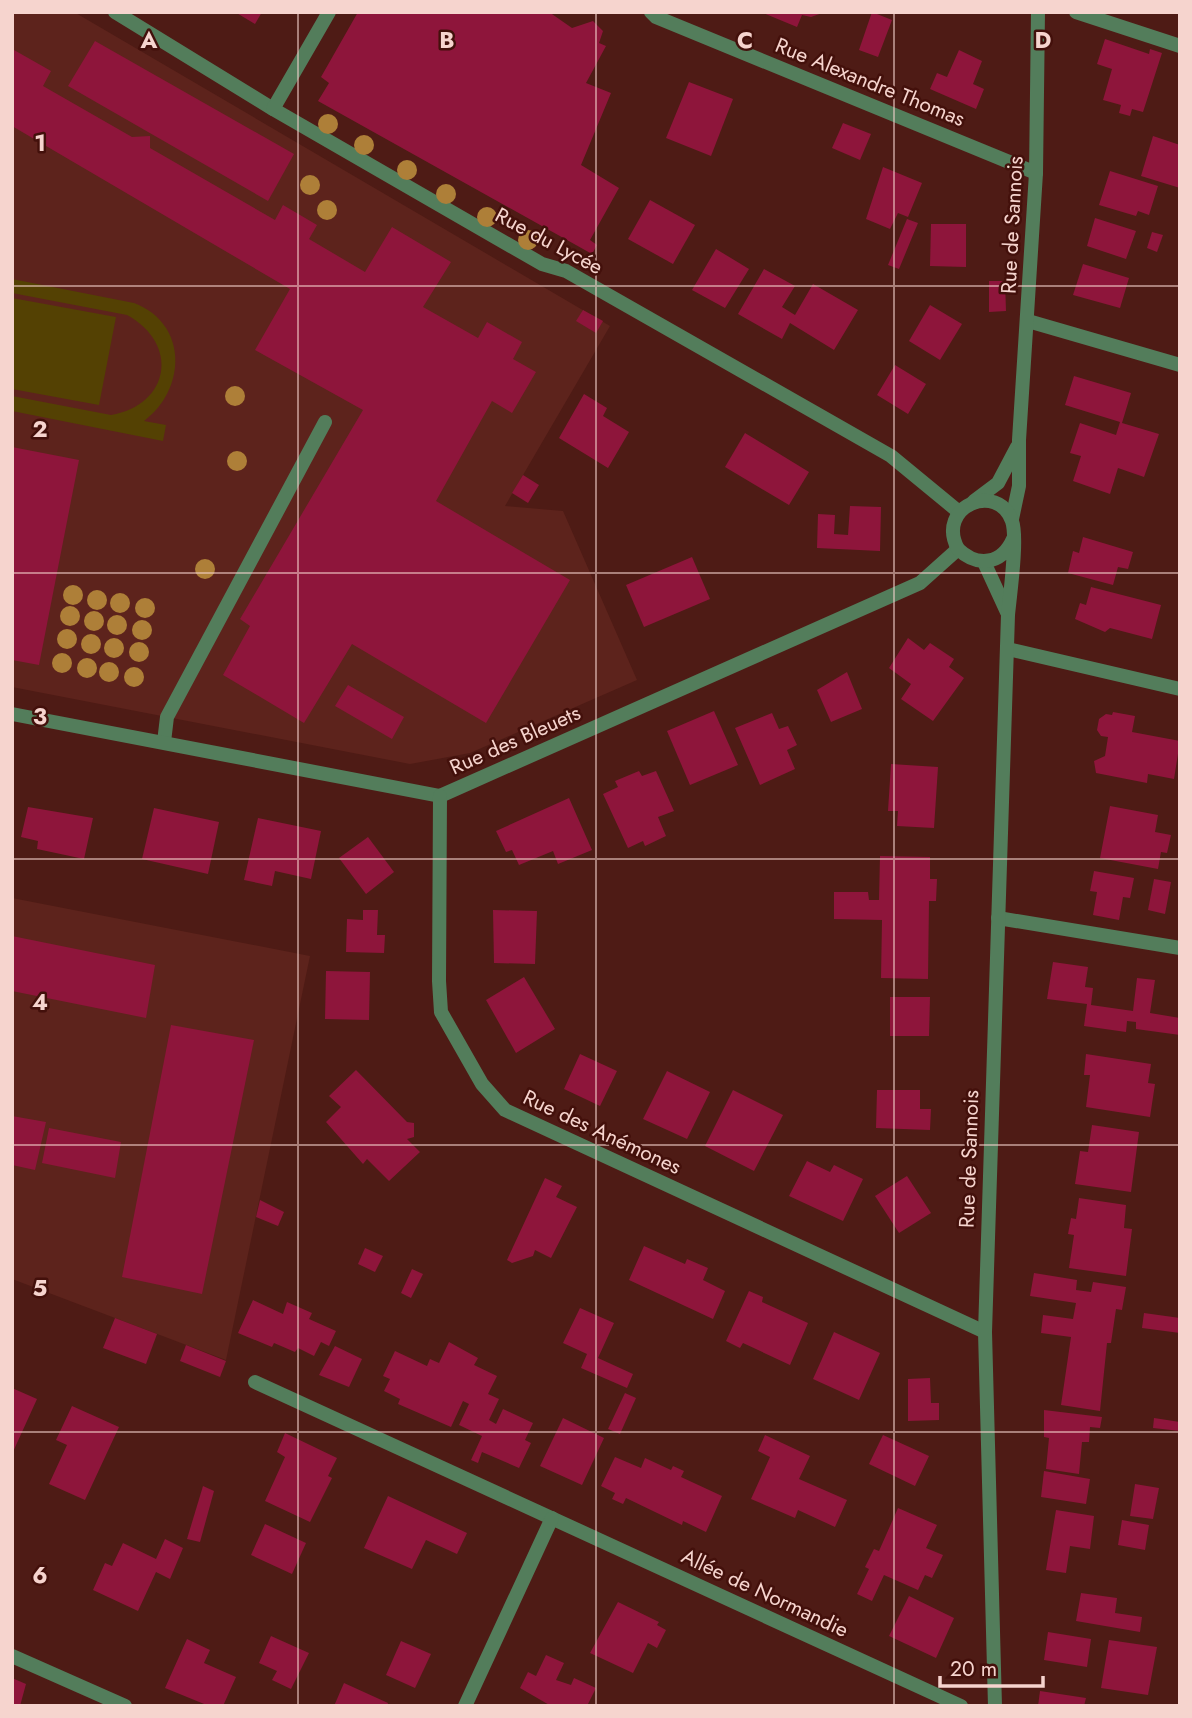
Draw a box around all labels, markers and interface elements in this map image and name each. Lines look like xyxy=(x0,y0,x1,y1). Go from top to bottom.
text: A xyxy=(140,23,158,57)
text: B xyxy=(439,23,455,57)
text: C xyxy=(737,23,753,57)
text: D xyxy=(1035,23,1052,57)
street label: Rue Alexandre Thomas xyxy=(771,30,969,134)
text: 1 xyxy=(34,126,46,160)
street label: Rue de Sannois xyxy=(993,155,1031,295)
street label: Rue du Lycée xyxy=(490,200,608,282)
text: 2 xyxy=(32,412,48,446)
street label: Rue des Bleuets xyxy=(445,698,585,782)
text: 3 xyxy=(33,699,47,733)
text: 4 xyxy=(32,985,48,1019)
street label: Rue des Anémones xyxy=(518,1082,686,1182)
street label: Rue de Sannois xyxy=(952,1089,986,1229)
text: 5 xyxy=(33,1271,47,1305)
street label: Allée de Normandie xyxy=(677,1541,854,1645)
text: 6 xyxy=(32,1558,48,1592)
scale bar xyxy=(940,1644,1043,1688)
text: 20 m xyxy=(950,1654,997,1684)

